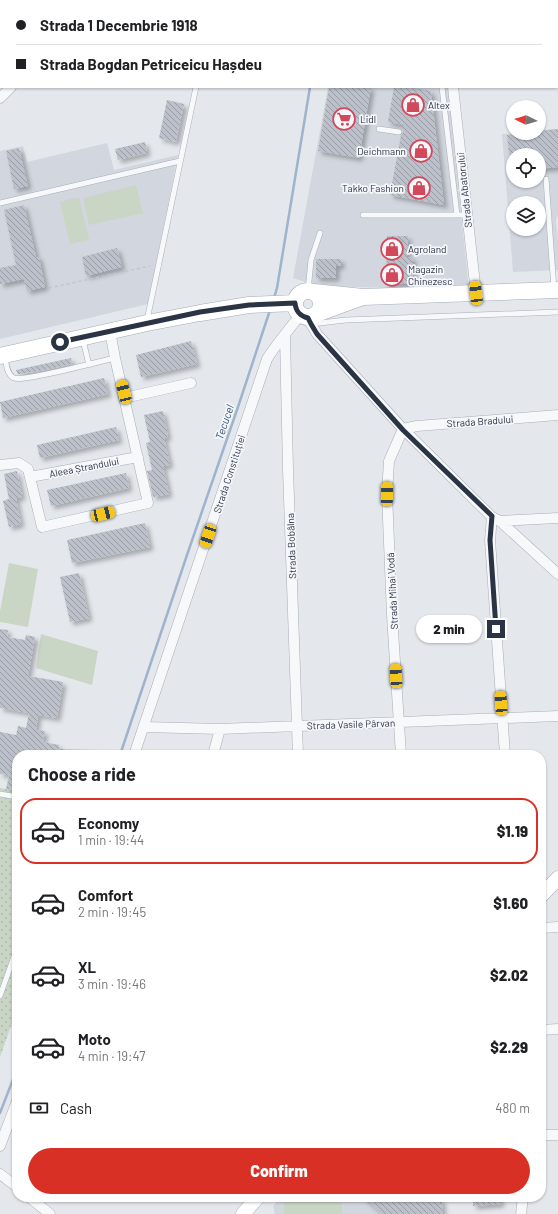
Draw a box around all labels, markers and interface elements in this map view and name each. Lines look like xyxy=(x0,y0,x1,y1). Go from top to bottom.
text: Strada 1 Decembrie 1918 xyxy=(40,16,198,34)
text: Strada Bogdan Petriceicu Hașdeu xyxy=(40,55,262,73)
shop icon: Altex xyxy=(400,92,426,118)
place label: Altex xyxy=(428,99,450,111)
north arrow xyxy=(506,100,546,140)
map controls xyxy=(506,100,546,236)
supermarket icon: Lidl xyxy=(331,106,357,132)
place label: Lidl xyxy=(360,113,376,125)
shop icon: Deichmann xyxy=(408,138,434,164)
place label: Deichmann xyxy=(357,145,406,157)
button: locate xyxy=(506,148,546,188)
street label: Strada Abatorului xyxy=(454,152,474,228)
shop icon: Takko Fashion xyxy=(406,175,432,201)
place label: Takko Fashion xyxy=(342,182,404,194)
button: layers xyxy=(506,196,546,236)
shop icon: Agroland xyxy=(379,236,405,262)
place label: Agroland xyxy=(408,243,446,255)
shop icon: Magazin Chinezesc xyxy=(379,262,405,288)
place label: Magazin Chinezesc xyxy=(408,263,452,287)
car xyxy=(469,280,483,306)
route start xyxy=(51,333,69,351)
car xyxy=(115,379,133,405)
water label: Tecucel xyxy=(212,402,236,441)
street label: Strada Bradului xyxy=(446,413,514,429)
street label: Strada Constituției xyxy=(211,433,247,515)
street label: Aleea Ștrandului xyxy=(48,454,120,480)
car xyxy=(381,482,393,506)
car xyxy=(90,505,116,523)
street label: Strada Bobâlna xyxy=(284,513,298,579)
car xyxy=(199,523,217,549)
street label: Strada Mihai Vodă xyxy=(384,552,400,630)
callout: 2 min xyxy=(416,615,482,643)
route end xyxy=(487,620,505,638)
text: 2 min xyxy=(433,621,465,637)
car xyxy=(389,664,403,688)
car xyxy=(494,691,508,715)
street label: Strada Vasile Pârvan xyxy=(307,716,395,732)
text: Choose a ride xyxy=(28,763,136,785)
icon: car xyxy=(30,813,66,849)
text: Economy xyxy=(78,814,139,832)
text: $1.19 xyxy=(497,822,528,840)
text: 1 min · 19:44 xyxy=(78,832,144,848)
icon: car xyxy=(30,885,66,921)
text: Comfort xyxy=(78,886,133,904)
text: $1.60 xyxy=(493,894,528,912)
text: 2 min · 19:45 xyxy=(78,904,146,920)
icon: car xyxy=(30,957,66,993)
text: XL xyxy=(78,958,96,976)
text: $2.02 xyxy=(490,966,528,984)
text: 3 min · 19:46 xyxy=(78,976,146,992)
icon: car xyxy=(30,1029,66,1065)
text: Moto xyxy=(78,1030,111,1048)
text: $2.29 xyxy=(490,1038,528,1056)
text: 4 min · 19:47 xyxy=(78,1048,145,1064)
icon: cash xyxy=(28,1097,50,1119)
text: Cash xyxy=(60,1099,92,1117)
text: 480 m xyxy=(495,1100,530,1116)
button: Confirm xyxy=(28,1148,530,1194)

